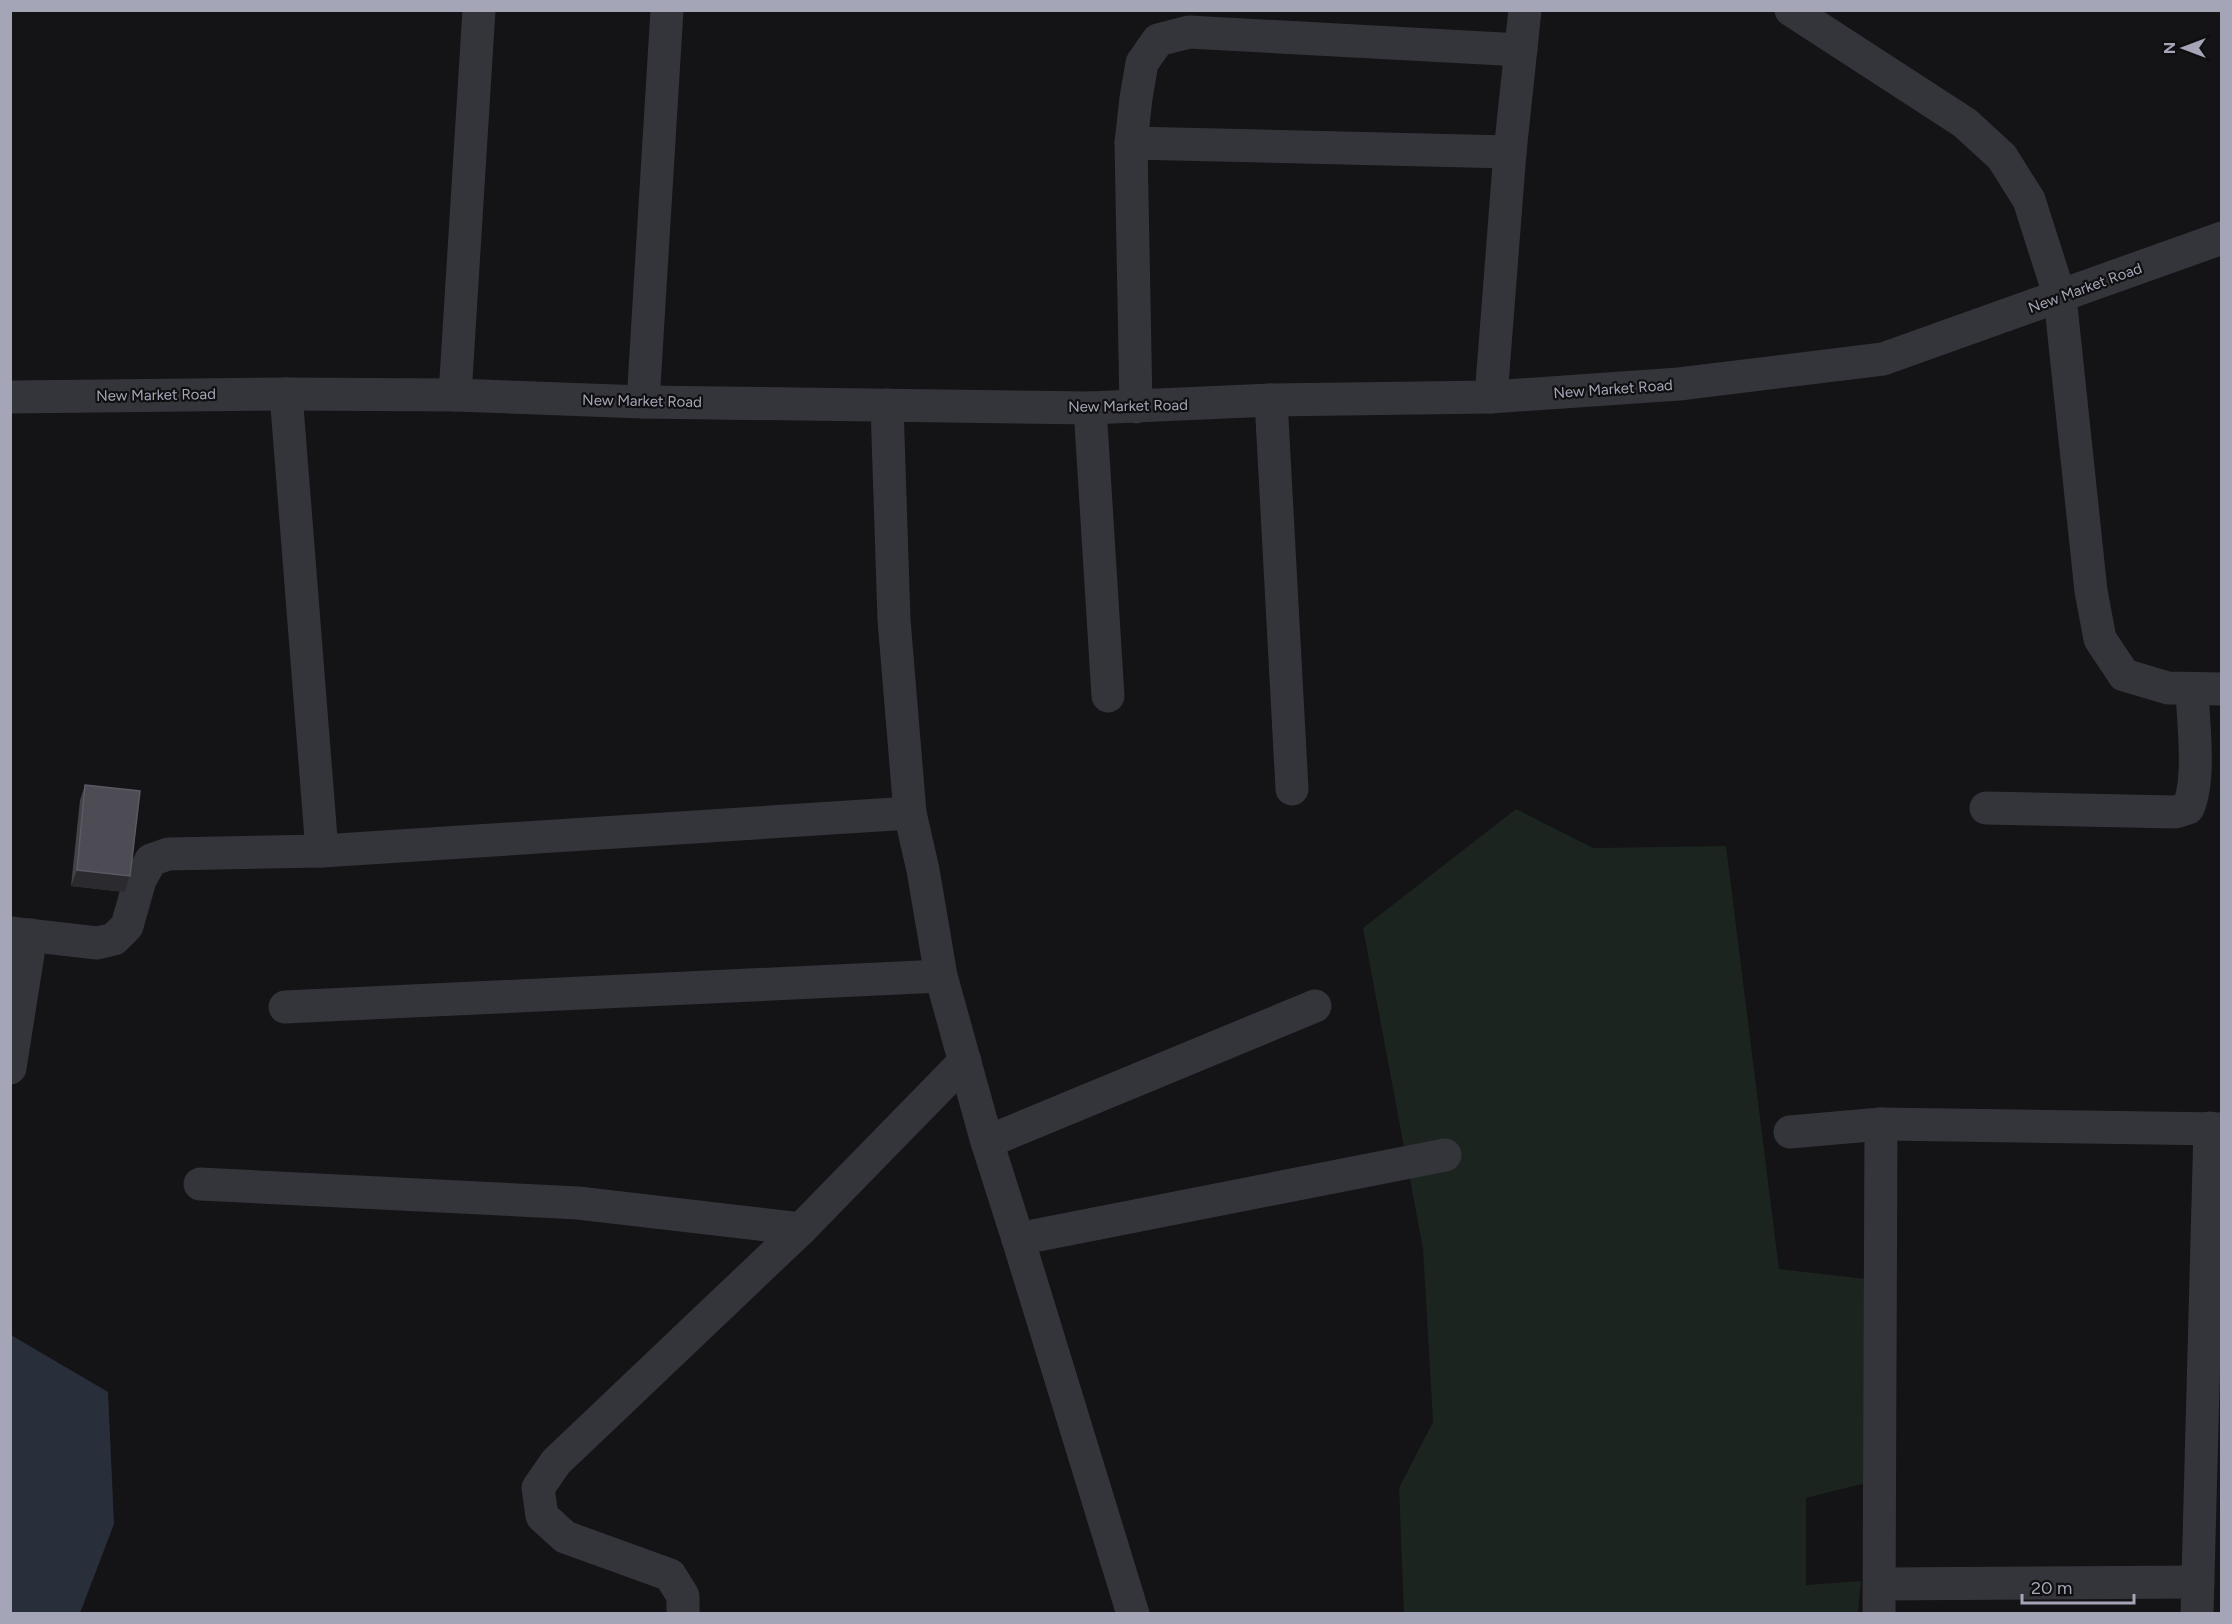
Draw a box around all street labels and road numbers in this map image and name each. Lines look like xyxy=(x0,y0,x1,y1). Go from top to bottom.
street label: New Market Road xyxy=(2026,259,2144,317)
street label: New Market Road xyxy=(1553,376,1673,402)
street label: New Market Road xyxy=(96,385,216,405)
street label: New Market Road xyxy=(582,391,702,411)
street label: New Market Road xyxy=(1068,396,1188,416)

